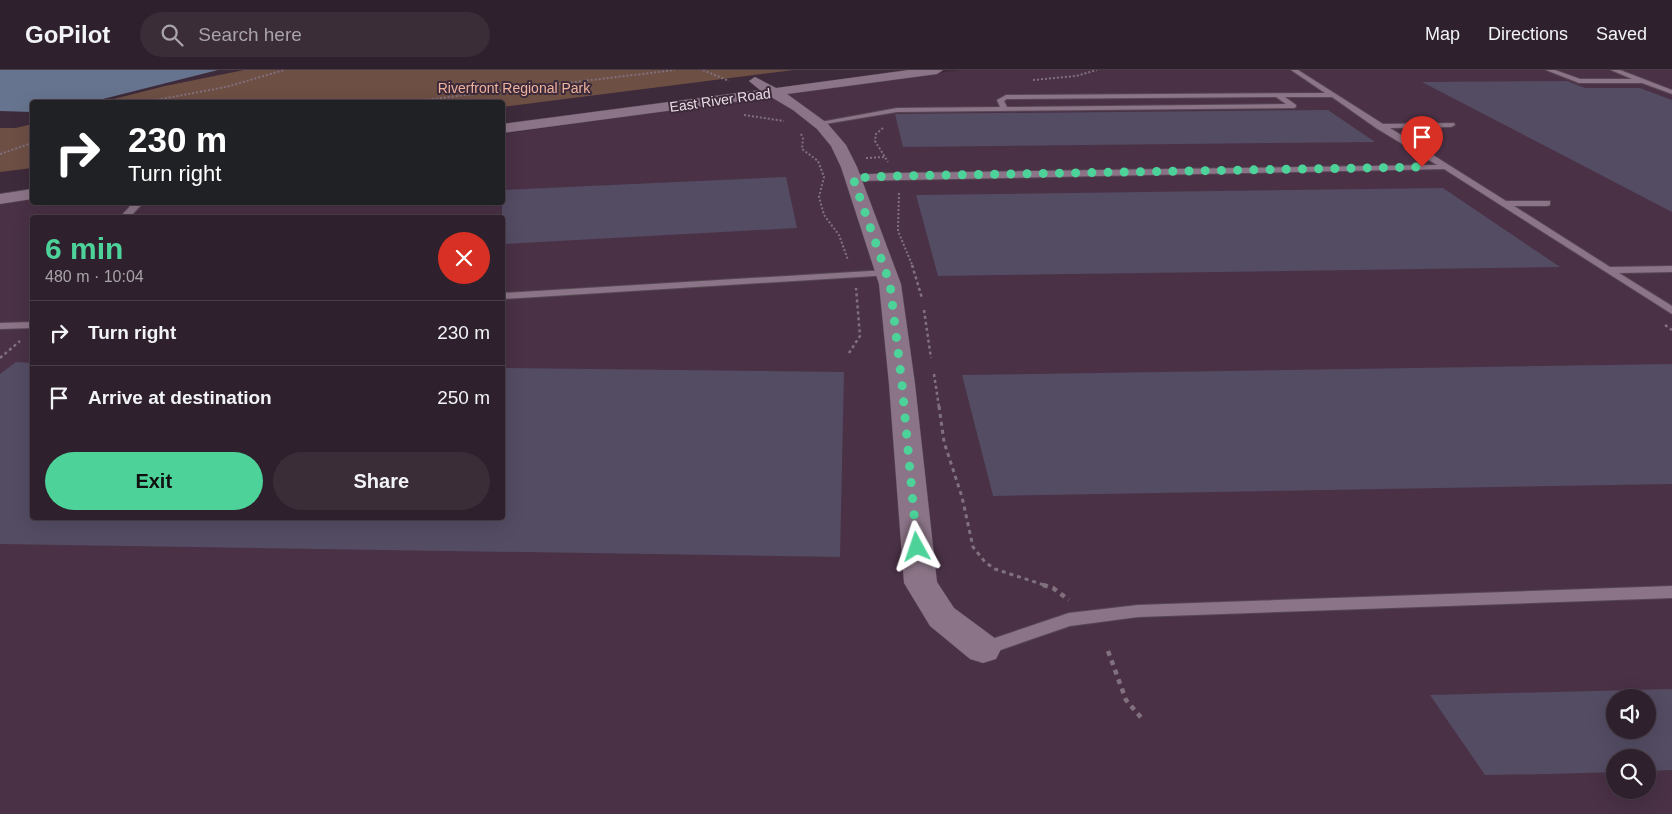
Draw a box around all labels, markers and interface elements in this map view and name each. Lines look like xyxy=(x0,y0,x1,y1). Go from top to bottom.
search box xyxy=(140,12,490,57)
text: GoPilot xyxy=(25,21,110,48)
icon: search xyxy=(158,21,186,49)
text: Search here xyxy=(198,24,302,45)
text: Map xyxy=(1425,24,1460,44)
text: Directions xyxy=(1488,24,1568,44)
text: Saved xyxy=(1596,24,1647,44)
park label: Riverfront Regional Park xyxy=(438,80,591,96)
street label: East River Road xyxy=(668,85,772,115)
pin xyxy=(1401,116,1443,167)
icon: right xyxy=(45,120,110,185)
text: 230 m xyxy=(128,120,227,159)
icon: arrive xyxy=(1408,123,1436,151)
text: Turn right xyxy=(128,161,221,186)
text: 6 min xyxy=(45,232,123,265)
button: close xyxy=(438,232,490,284)
text: 480 m · 10:04 xyxy=(45,268,144,285)
icon: right xyxy=(45,319,73,347)
text: Turn right xyxy=(88,322,176,343)
text: 230 m xyxy=(437,322,490,343)
icon: arrive xyxy=(45,384,73,412)
text: Arrive at destination xyxy=(88,387,272,408)
text: 250 m xyxy=(437,387,490,408)
button: Exit xyxy=(45,452,263,510)
button: Share xyxy=(273,452,490,510)
position arrow xyxy=(890,520,942,572)
map controls xyxy=(1606,689,1656,799)
button: sound xyxy=(1606,689,1656,739)
button: search xyxy=(1606,749,1656,799)

